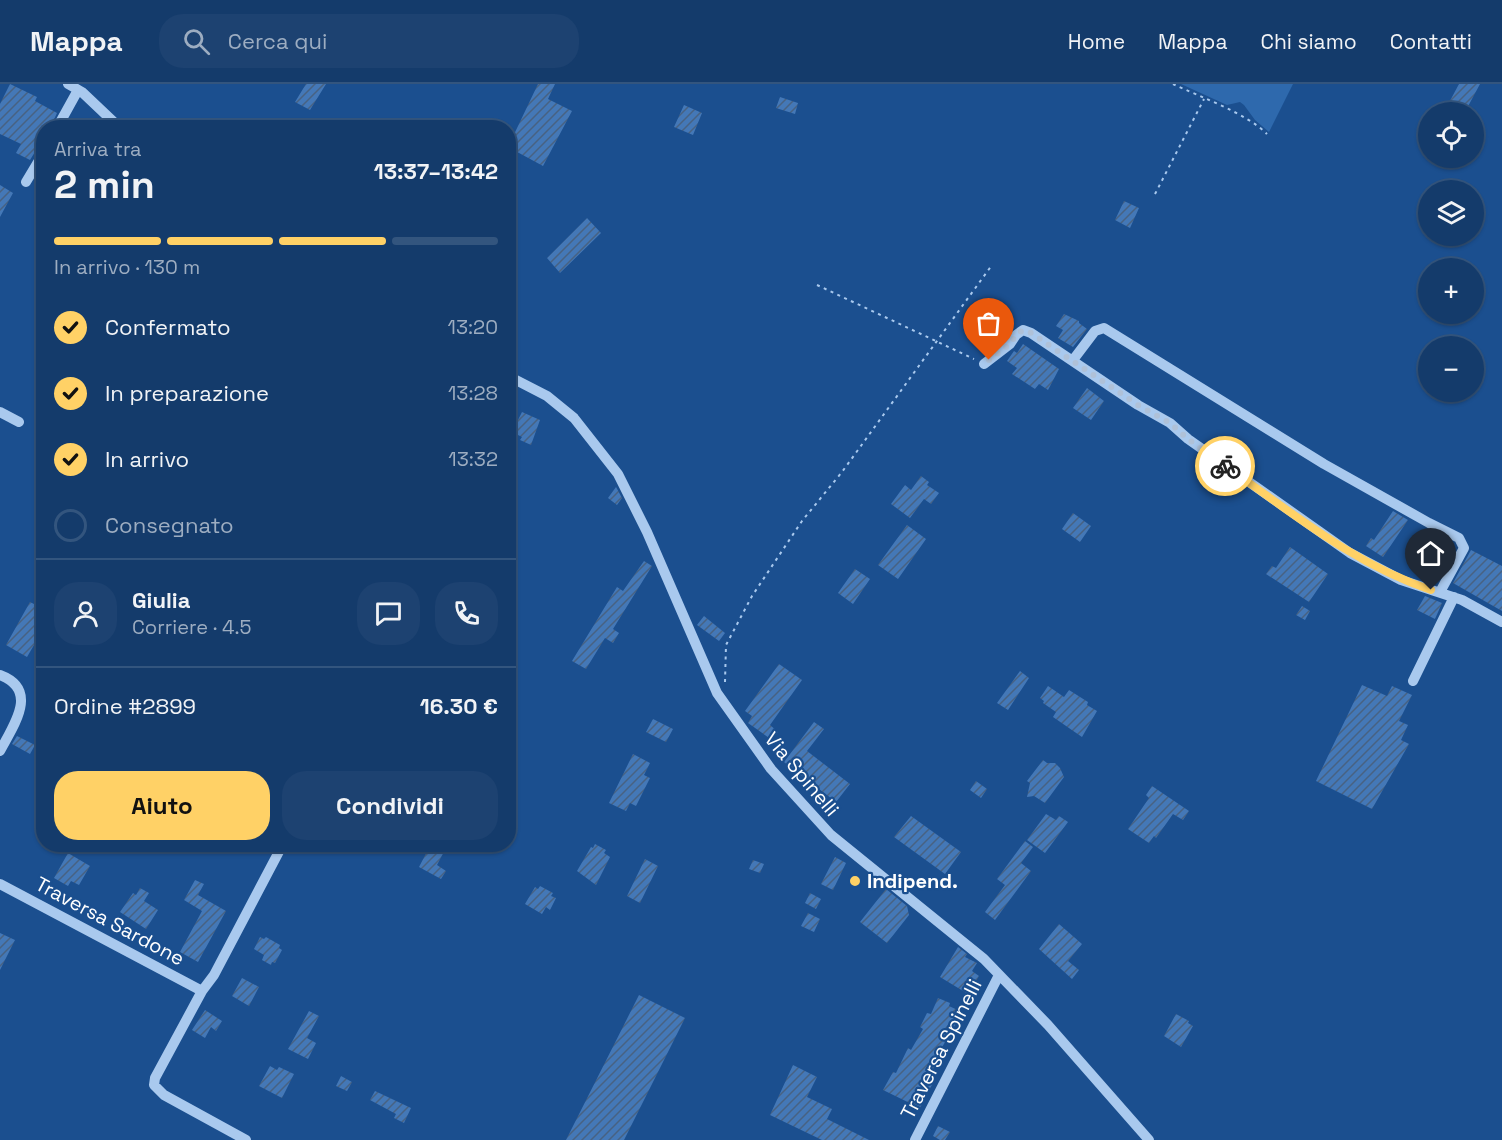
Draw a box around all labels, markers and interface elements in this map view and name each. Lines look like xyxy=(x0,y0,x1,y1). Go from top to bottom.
search box xyxy=(159,14,579,68)
text: Mappa xyxy=(30,23,123,59)
icon: search xyxy=(180,25,213,58)
text: Cerca qui xyxy=(228,27,327,55)
text: Home xyxy=(1068,28,1125,55)
text: Mappa xyxy=(1158,28,1227,55)
text: Chi siamo xyxy=(1260,28,1357,55)
text: Contatti xyxy=(1390,28,1472,55)
map controls xyxy=(1418,102,1484,402)
button: locate xyxy=(1418,102,1484,168)
text: Arriva tra xyxy=(54,136,142,162)
text: 13:37–13:42 xyxy=(374,157,498,185)
text: 2 min xyxy=(54,160,155,209)
button: layers xyxy=(1418,180,1484,246)
text: In arrivo · 130 m xyxy=(54,254,200,280)
button: + xyxy=(1418,258,1484,324)
pin xyxy=(963,298,1014,360)
icon: bag xyxy=(972,307,1005,340)
icon: check xyxy=(54,311,87,344)
text: Confermato xyxy=(105,313,231,341)
text: 13:20 xyxy=(448,314,498,340)
button: − xyxy=(1418,336,1484,402)
icon: check xyxy=(54,377,87,410)
text: In preparazione xyxy=(105,379,269,407)
text: 13:28 xyxy=(448,380,498,406)
courier xyxy=(1195,436,1255,496)
icon: check xyxy=(54,443,87,476)
text: In arrivo xyxy=(105,445,189,473)
text: 13:32 xyxy=(448,446,498,472)
icon: bike xyxy=(1209,450,1242,483)
text: Consegnato xyxy=(105,511,234,539)
pin xyxy=(1405,528,1456,590)
icon: home xyxy=(1414,537,1447,570)
button: person xyxy=(54,582,117,645)
button: chat xyxy=(357,582,420,645)
button: phone xyxy=(435,582,498,645)
text: Giulia xyxy=(132,586,190,614)
text: Corriere · 4.5 xyxy=(132,614,252,640)
text: Ordine #2899 xyxy=(54,692,196,720)
text: 16.30 € xyxy=(420,692,498,720)
street label: Via Spinelli xyxy=(759,726,845,822)
button: Aiuto xyxy=(54,771,270,840)
button: Condividi xyxy=(282,771,498,840)
place label: Indipend. xyxy=(867,868,958,894)
street label: Traversa Sardone xyxy=(31,871,189,971)
marker: Indipend. xyxy=(848,874,862,888)
street label: Traversa Spinelli xyxy=(894,975,988,1123)

